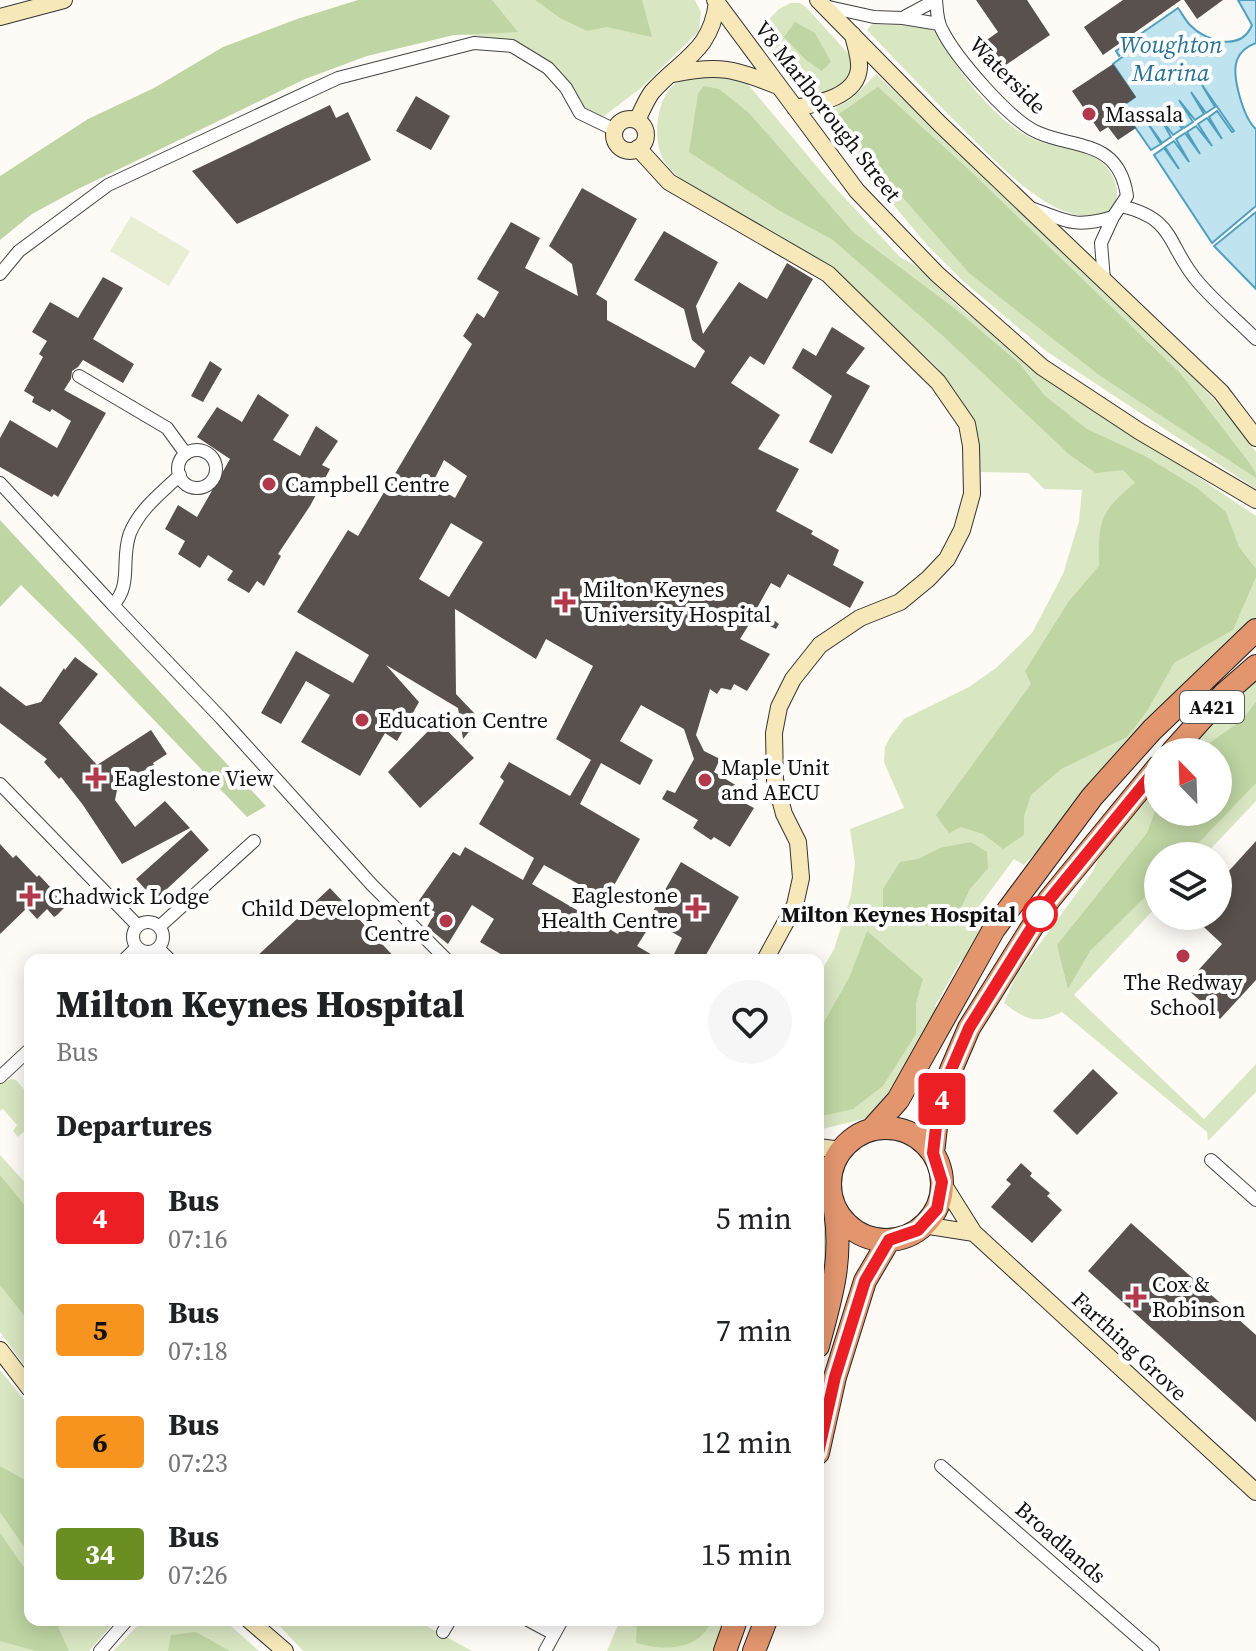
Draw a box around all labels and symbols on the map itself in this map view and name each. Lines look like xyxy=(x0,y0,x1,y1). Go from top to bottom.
street label: V8 Marlborough Street xyxy=(748,14,909,208)
water label: Woughton Marina xyxy=(1119,28,1223,89)
street label: Waterside xyxy=(963,30,1053,120)
place label: Massala xyxy=(1105,99,1184,129)
marker: Massala xyxy=(1080,105,1098,123)
place label: Campbell Centre xyxy=(285,469,450,499)
marker: Campbell Centre xyxy=(260,475,278,493)
place label: Milton Keynes University Hospital xyxy=(583,574,771,629)
marker: Milton Keynes University Hospital xyxy=(554,591,576,613)
road number: A421 xyxy=(1180,691,1244,723)
place label: Education Centre xyxy=(378,705,548,735)
marker: Education Centre xyxy=(353,711,371,729)
north arrow xyxy=(1144,738,1232,826)
place label: Maple Unit and AECU xyxy=(721,752,830,807)
place label: Eaglestone View xyxy=(114,763,274,793)
marker: Eaglestone View xyxy=(85,767,107,789)
marker: Maple Unit and AECU xyxy=(696,771,714,789)
place label: Eaglestone Health Centre xyxy=(541,880,678,935)
place label: Chadwick Lodge xyxy=(48,881,209,911)
marker: Chadwick Lodge xyxy=(19,885,41,907)
place label: Child Development Centre xyxy=(241,893,431,948)
marker: Eaglestone Health Centre xyxy=(685,897,707,919)
marker: Milton Keynes Hospital xyxy=(1023,897,1057,931)
place label: Milton Keynes Hospital xyxy=(781,899,1016,929)
marker: Child Development Centre xyxy=(437,912,455,930)
marker: The Redway School xyxy=(1174,947,1192,965)
place label: The Redway School xyxy=(1123,967,1243,1022)
line badge: 4 xyxy=(916,1073,968,1125)
place label: Cox & Robinson xyxy=(1152,1269,1246,1324)
street label: Farthing Grove xyxy=(1066,1285,1194,1407)
marker: Cox & Robinson xyxy=(1127,1288,1145,1306)
street label: Broadlands xyxy=(1009,1494,1113,1590)

